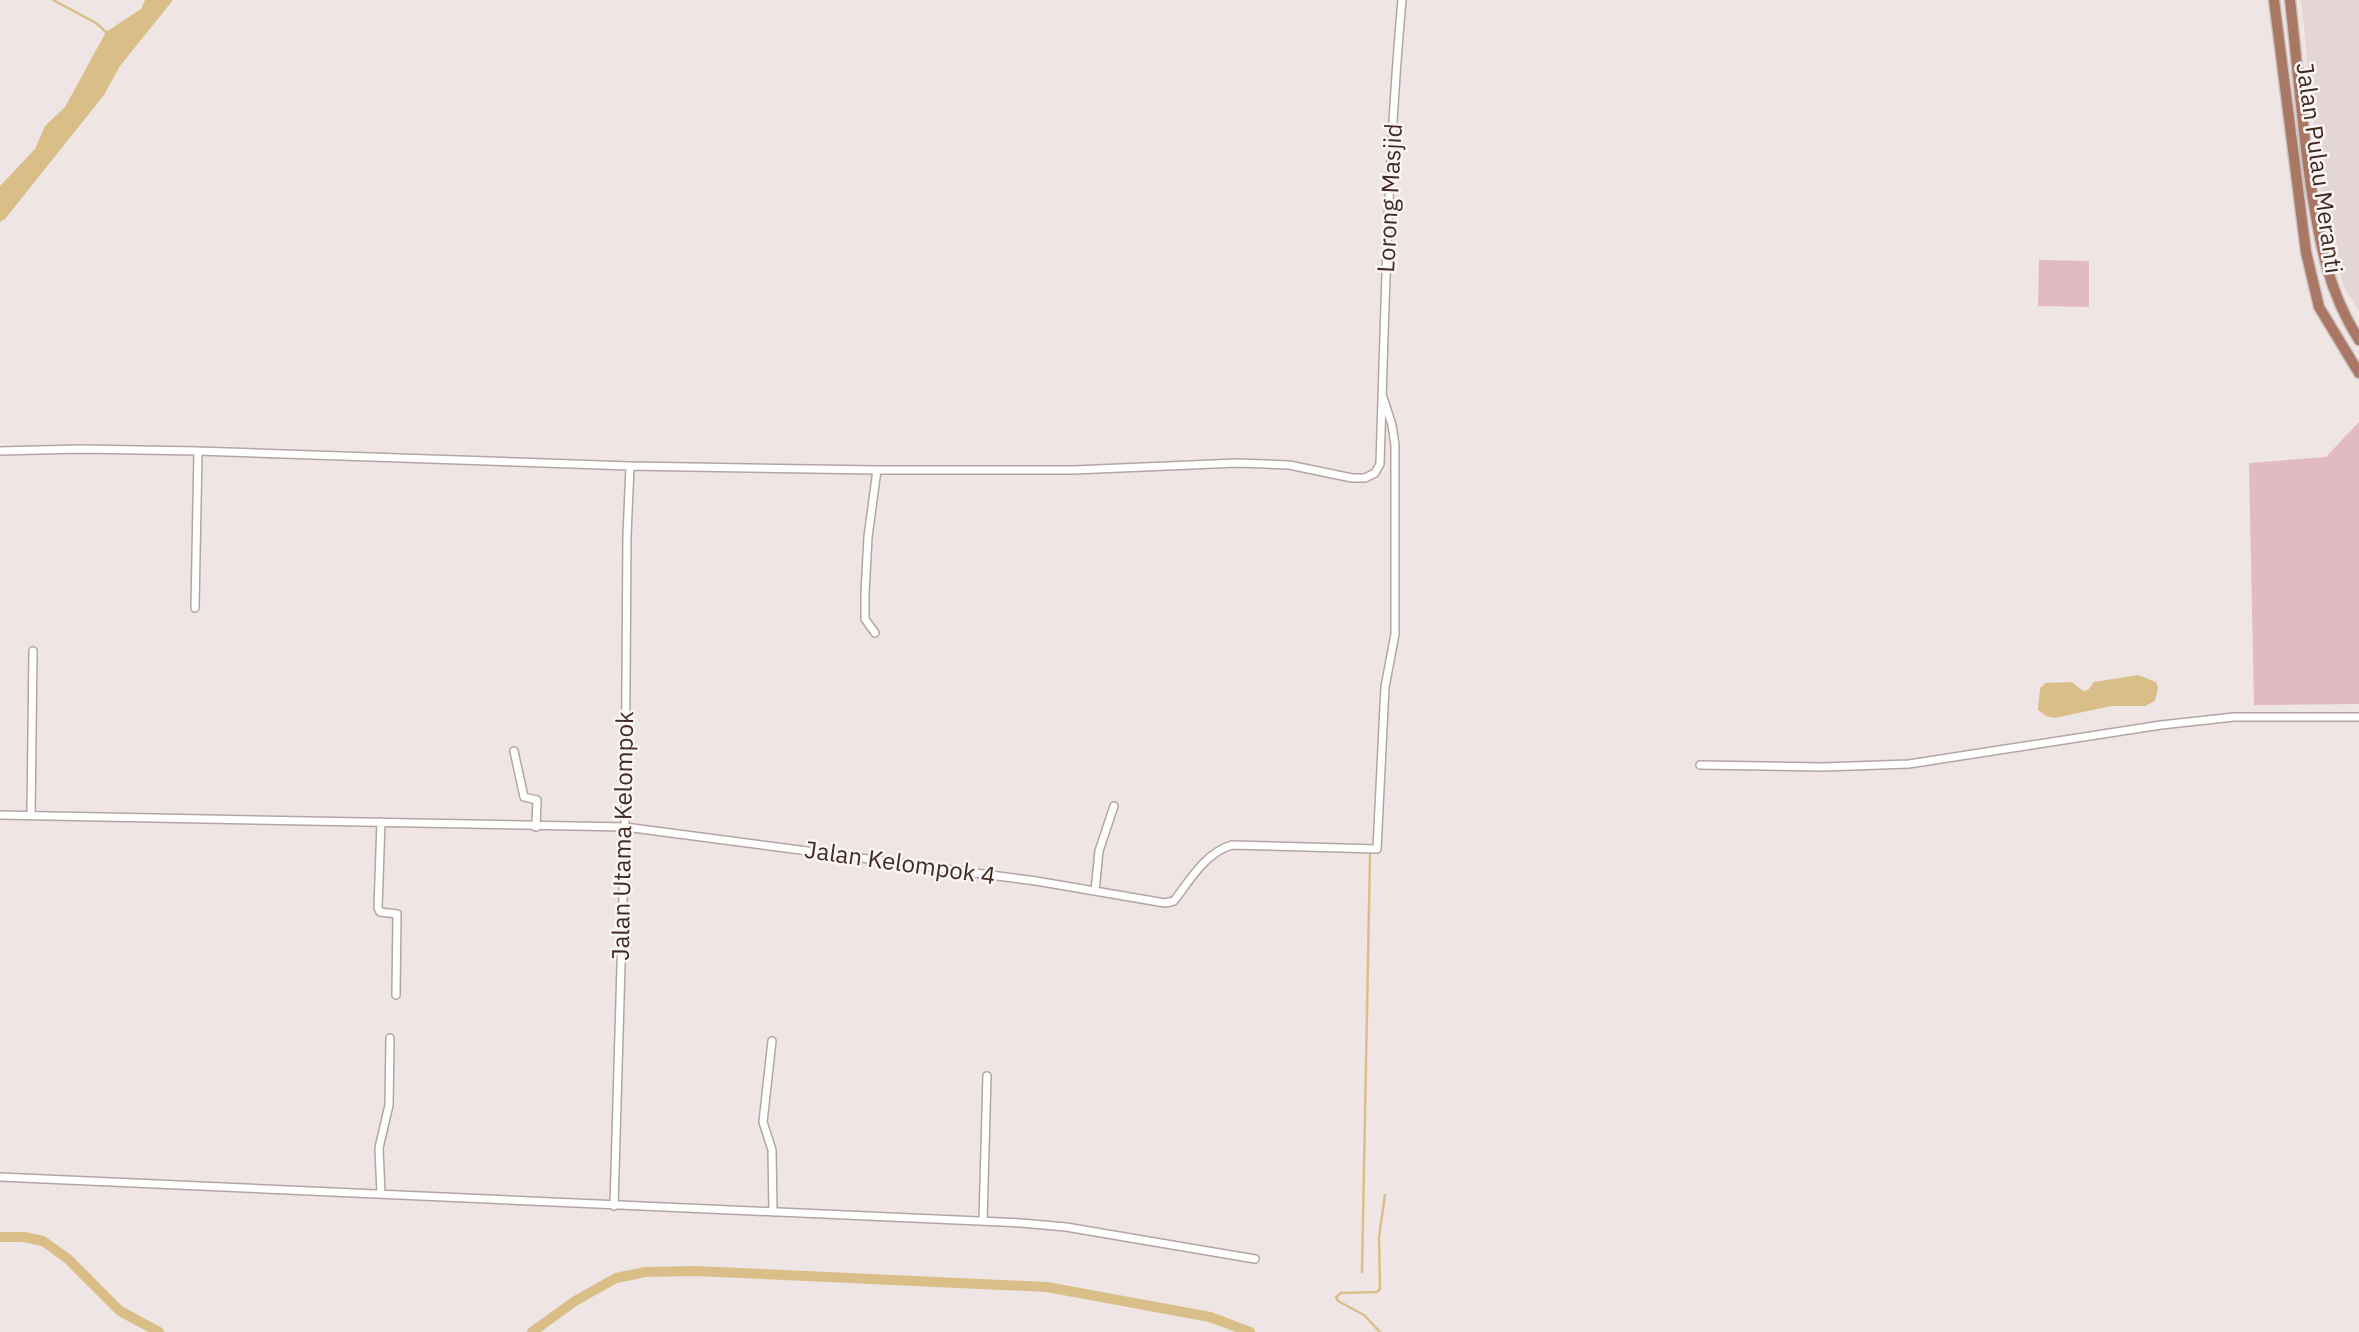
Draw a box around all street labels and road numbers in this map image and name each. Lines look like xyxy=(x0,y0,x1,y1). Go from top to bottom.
street label: Jalan Pulau Meranti xyxy=(2289,60,2351,275)
street label: Lorong Masjid xyxy=(1369,123,1409,273)
street label: Jalan Utama Kelompok xyxy=(604,711,640,961)
street label: Jalan Kelompok 4 xyxy=(803,833,998,891)

